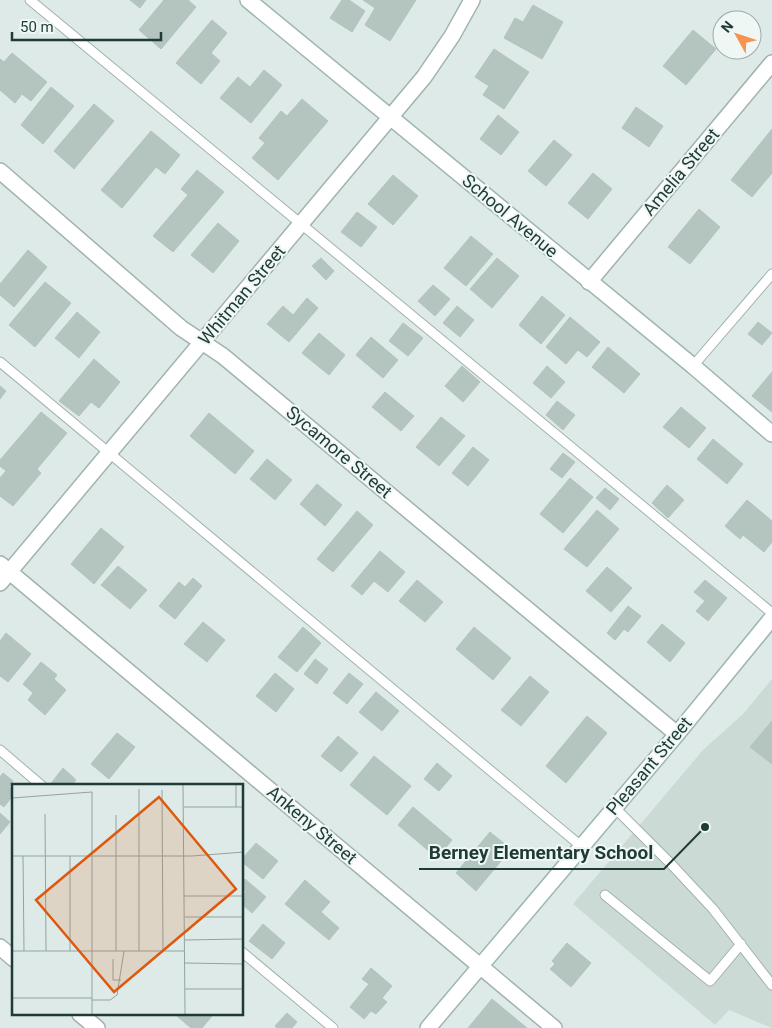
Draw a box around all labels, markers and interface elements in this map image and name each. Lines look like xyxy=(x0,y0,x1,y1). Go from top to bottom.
scale bar xyxy=(12,10,161,42)
north arrow xyxy=(712,10,762,60)
text: 50 m xyxy=(20,18,54,36)
text: N xyxy=(718,18,736,36)
street label: Amelia Street xyxy=(638,124,723,220)
street label: School Avenue xyxy=(458,170,562,262)
street label: Whitman Street xyxy=(194,240,289,349)
street label: Sycamore Street xyxy=(282,401,397,502)
street label: Pleasant Street xyxy=(601,712,696,819)
street label: Ankeny Street xyxy=(263,781,362,868)
inset map xyxy=(12,784,244,1016)
callout: Berney Elementary School xyxy=(419,835,664,869)
text: Berney Elementary School xyxy=(429,841,653,864)

